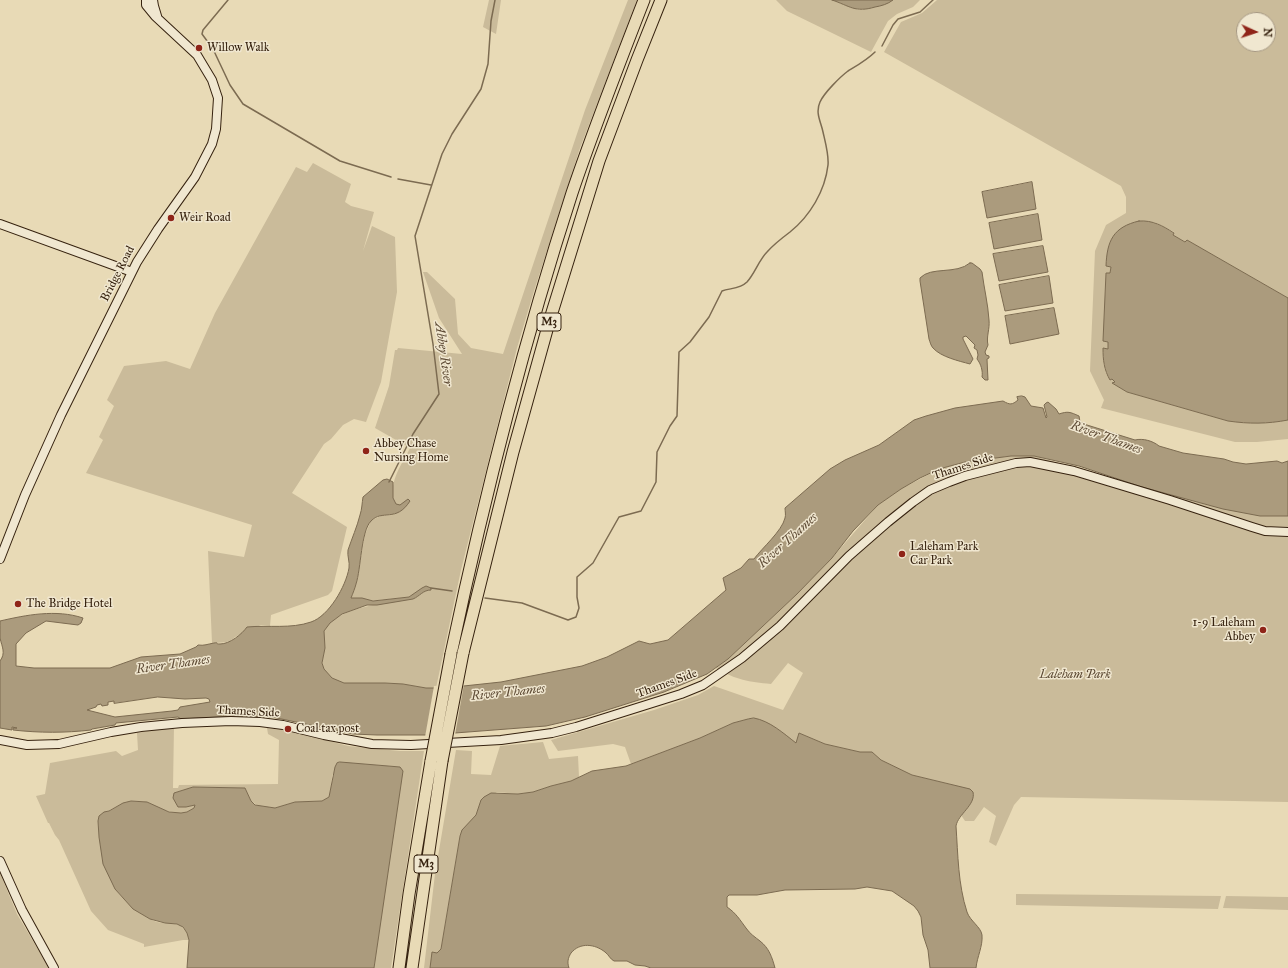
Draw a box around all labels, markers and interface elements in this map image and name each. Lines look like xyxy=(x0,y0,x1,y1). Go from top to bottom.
north arrow xyxy=(1236,12,1276,52)
text: N xyxy=(1261,28,1274,38)
place label: Willow Walk xyxy=(207,41,269,55)
marker: Willow Walk xyxy=(194,43,204,53)
place label: Weir Road xyxy=(179,211,231,225)
marker: Weir Road xyxy=(166,213,176,223)
street label: Bridge Road xyxy=(98,244,138,304)
road number: M3 xyxy=(537,313,561,331)
water label: Abbey River xyxy=(431,321,455,387)
water label: River Thames xyxy=(1068,418,1144,458)
place label: Abbey Chase Nursing Home xyxy=(374,437,449,465)
marker: Abbey Chase Nursing Home xyxy=(361,446,371,456)
street label: Thames Side xyxy=(931,450,995,484)
water label: River Thames xyxy=(755,510,821,572)
place label: Laleham Park Car Park xyxy=(910,540,978,568)
marker: Laleham Park Car Park xyxy=(897,549,907,559)
place label: The Bridge Hotel xyxy=(26,597,112,611)
marker: The Bridge Hotel xyxy=(13,599,23,609)
place label: 1-9 Laleham Abbey xyxy=(1192,616,1255,644)
marker: 1-9 Laleham Abbey xyxy=(1258,625,1268,635)
water label: River Thames xyxy=(135,652,211,678)
street label: Thames Side xyxy=(635,666,699,702)
park label: Laleham Park xyxy=(1040,668,1110,682)
water label: River Thames xyxy=(470,681,546,705)
street label: Thames Side xyxy=(216,703,280,721)
place label: Coal tax post xyxy=(296,722,359,736)
marker: Coal tax post xyxy=(283,724,293,734)
road number: M3 xyxy=(414,855,438,873)

